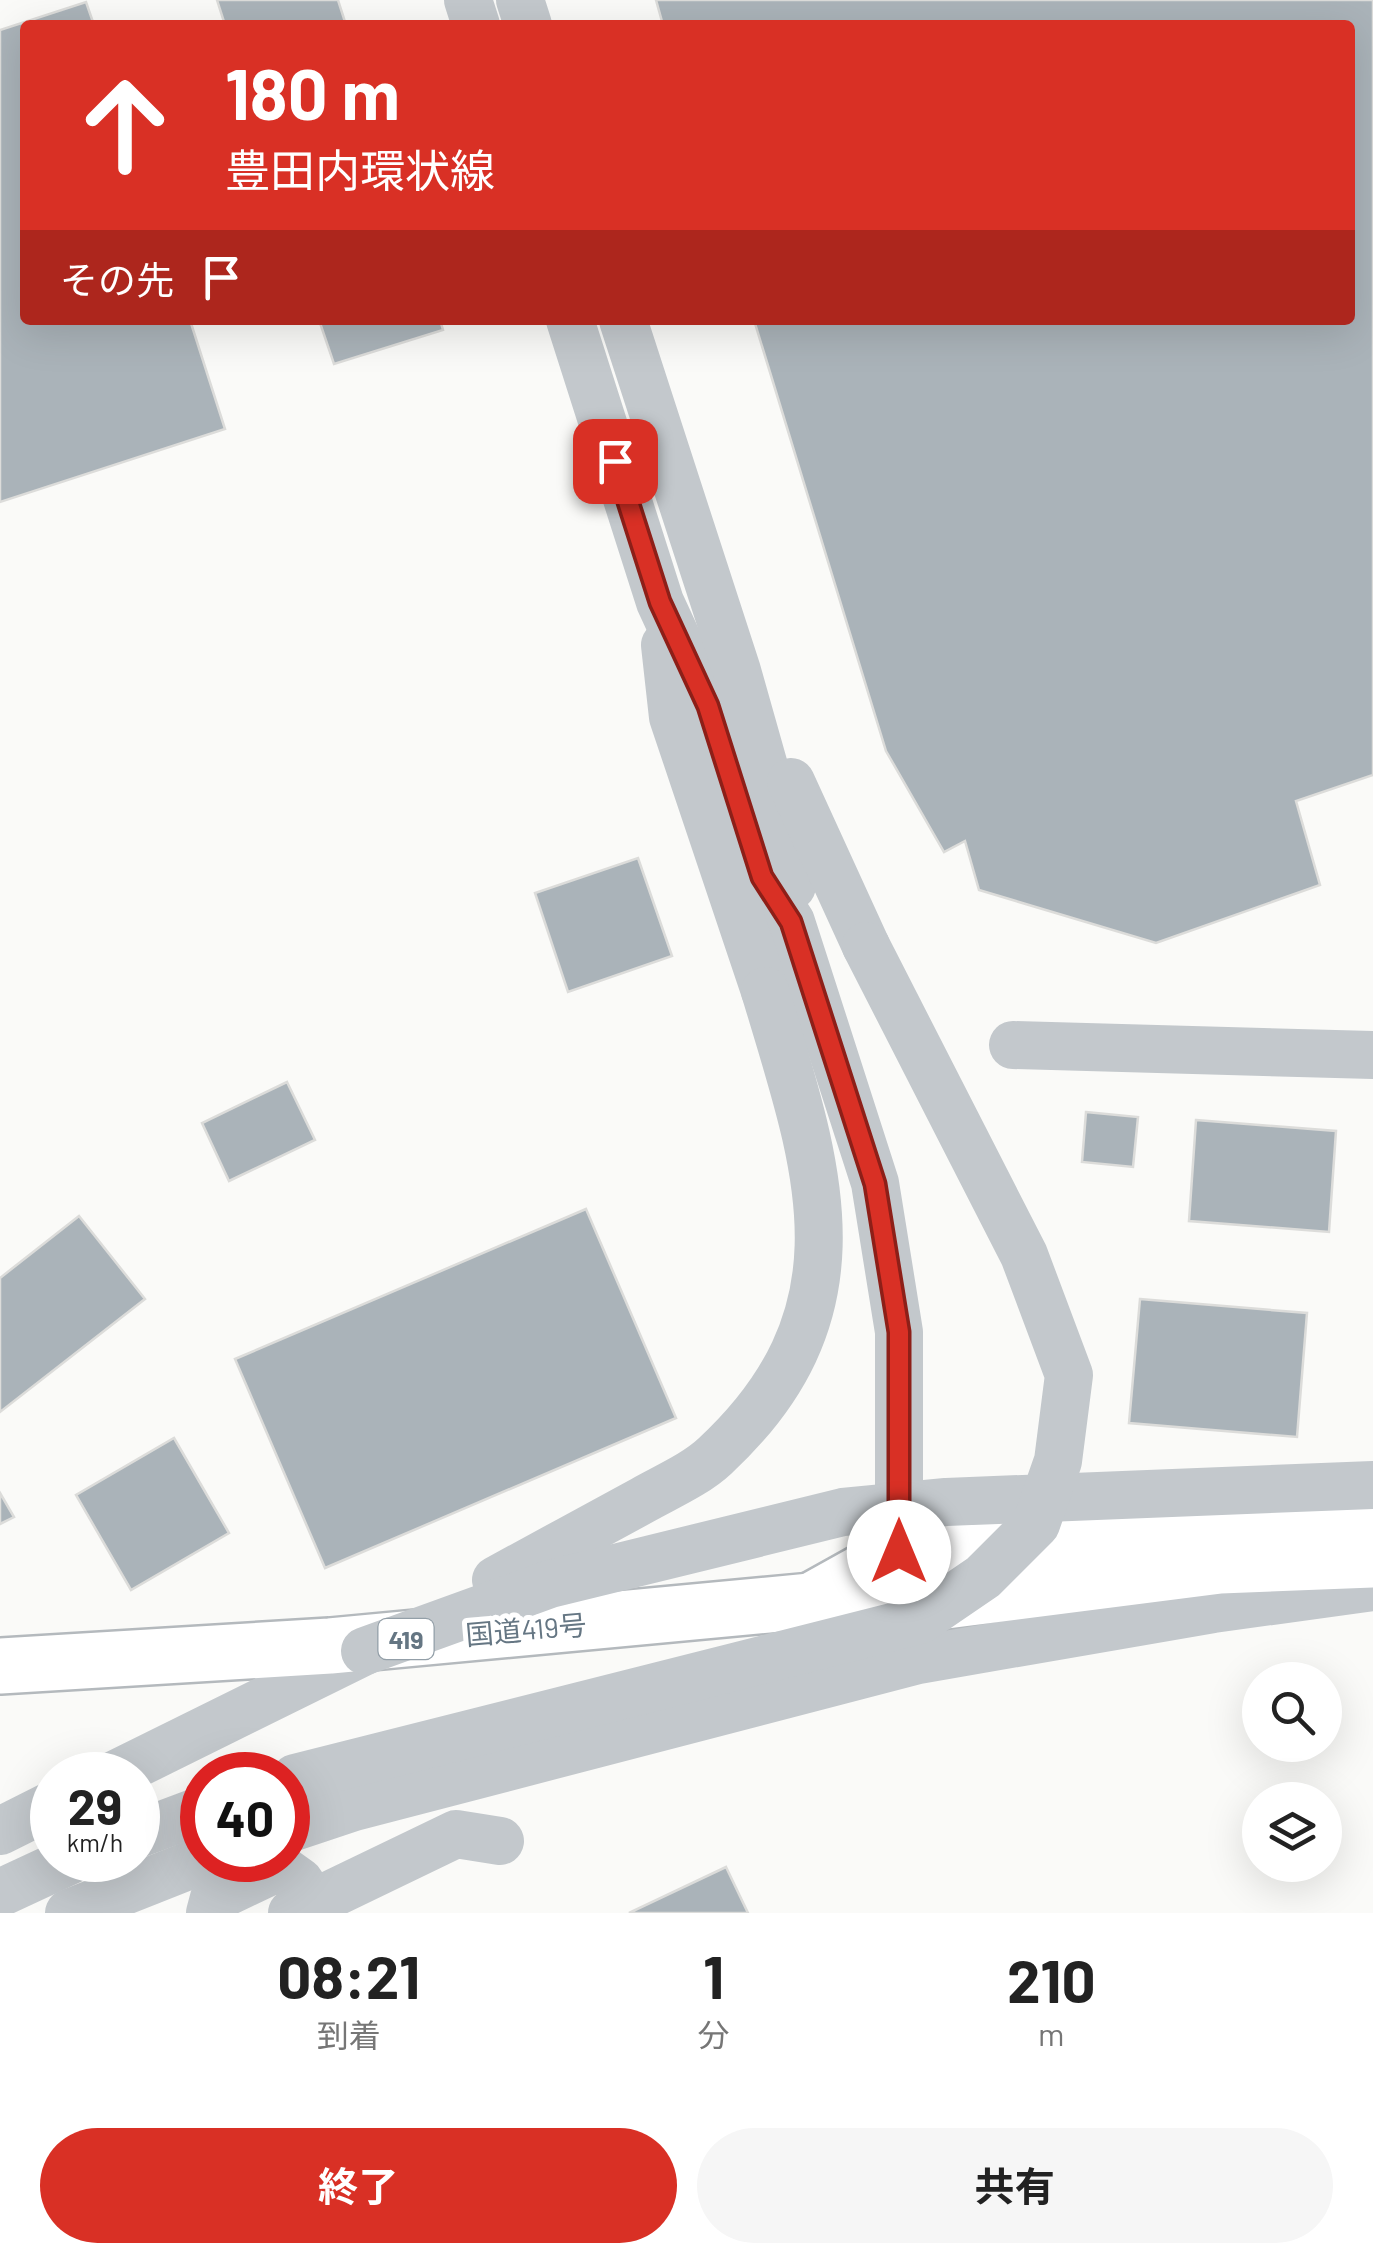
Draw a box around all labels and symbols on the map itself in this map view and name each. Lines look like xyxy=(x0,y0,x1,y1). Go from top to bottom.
pin xyxy=(573,419,658,504)
position arrow xyxy=(847,1500,951,1604)
street label: 国道419号 xyxy=(464,1607,588,1651)
road number: 419 xyxy=(378,1619,434,1659)
speed limit sign: 40 xyxy=(180,1752,310,1882)

